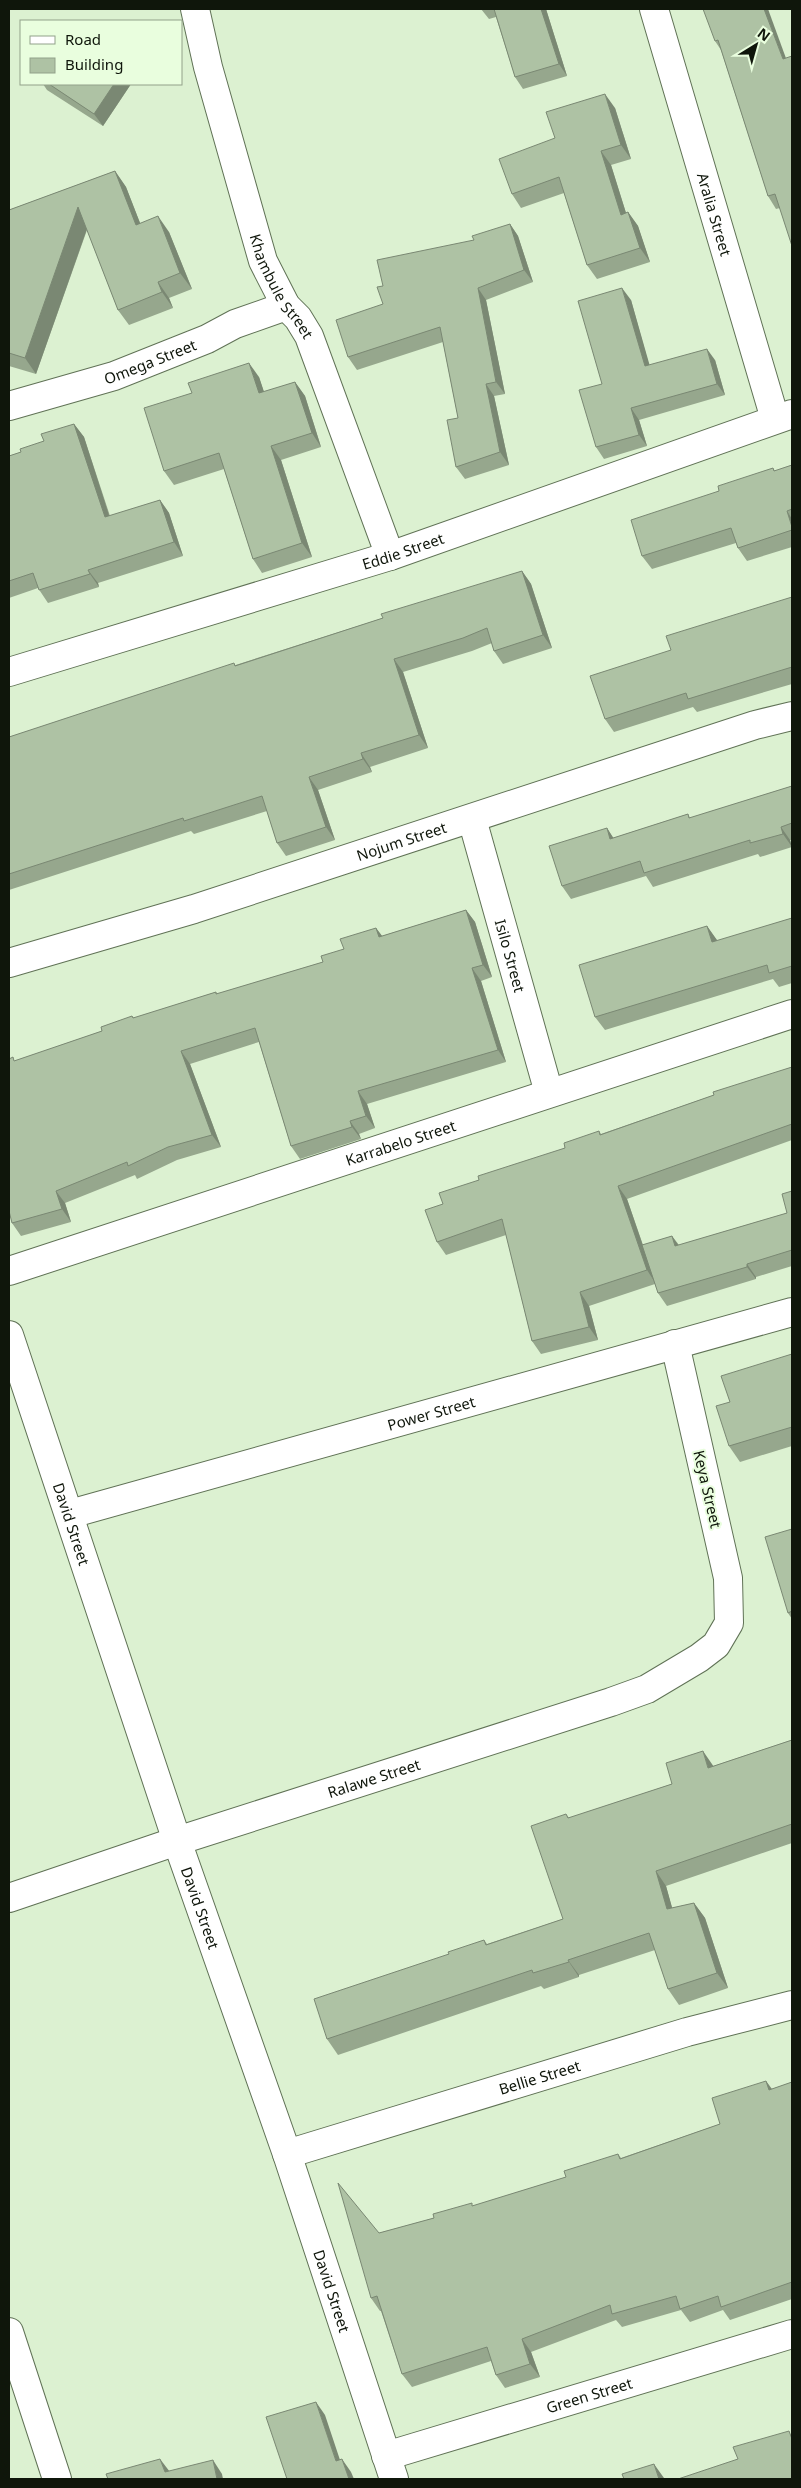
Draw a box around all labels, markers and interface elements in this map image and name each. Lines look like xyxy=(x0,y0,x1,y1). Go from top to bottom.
legend xyxy=(20,20,182,85)
north arrow xyxy=(731,20,781,70)
text: N xyxy=(754,23,774,45)
text: Road xyxy=(65,29,101,49)
text: Building xyxy=(65,54,123,74)
street label: Aralia Street xyxy=(693,170,736,259)
street label: Khambule Street xyxy=(246,231,318,343)
street label: Omega Street xyxy=(102,334,200,388)
street label: Eddie Street xyxy=(360,528,447,574)
street label: Nojum Street xyxy=(354,817,450,865)
street label: Isilo Street xyxy=(491,917,530,995)
street label: Karrabelo Street xyxy=(343,1115,459,1170)
street label: Power Street xyxy=(385,1391,478,1435)
street label: Keya Street xyxy=(689,1448,727,1530)
street label: David Street xyxy=(49,1480,95,1568)
street label: Ralawe Street xyxy=(325,1754,423,1802)
street label: David Street xyxy=(177,1864,224,1952)
street label: Bellie Street xyxy=(496,2055,583,2099)
street label: David Street xyxy=(309,2247,355,2335)
street label: Green Street xyxy=(544,2372,635,2417)

